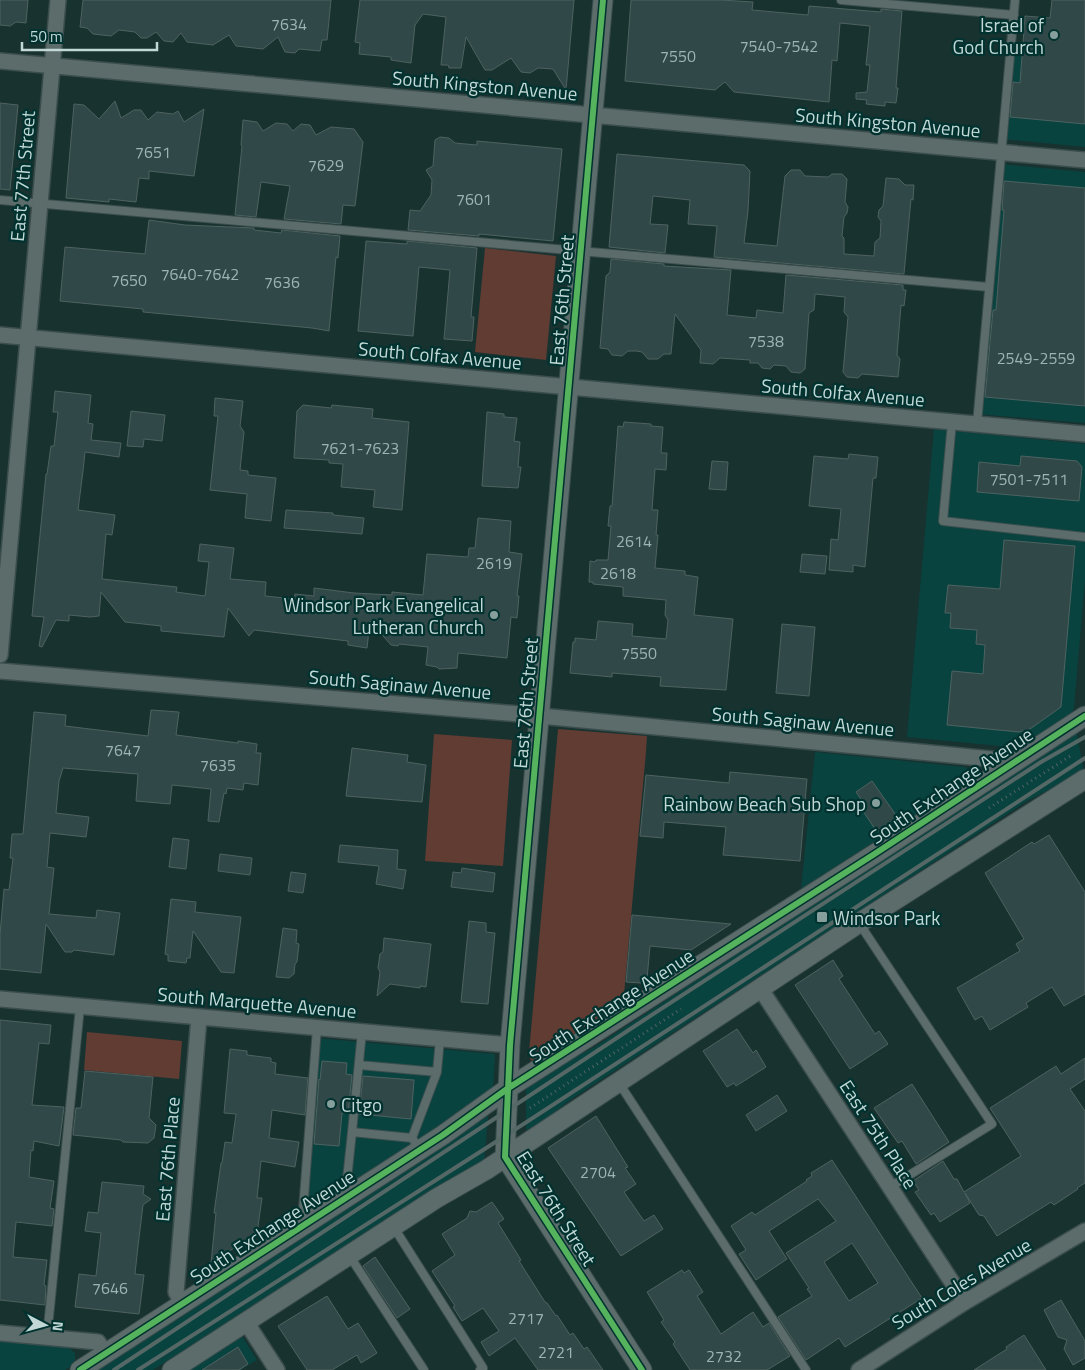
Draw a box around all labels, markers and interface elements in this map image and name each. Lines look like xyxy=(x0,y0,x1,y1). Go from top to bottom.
place label: Israel of God Church xyxy=(953,10,1045,61)
house number: 7634 xyxy=(271,12,307,36)
scale bar xyxy=(22,20,158,52)
text: 50 m xyxy=(30,25,63,48)
marker: Israel of God Church xyxy=(1048,29,1060,41)
house number: 7540-7542 xyxy=(740,34,818,58)
house number: 7550 xyxy=(660,44,696,68)
street label: South Kingston Avenue xyxy=(391,62,579,108)
street label: South Kingston Avenue xyxy=(794,99,982,145)
street label: East 77th Street xyxy=(2,109,42,243)
house number: 7651 xyxy=(135,140,171,164)
house number: 7629 xyxy=(308,153,344,177)
house number: 7601 xyxy=(456,187,492,211)
street label: East 76th Street xyxy=(541,233,581,367)
house number: 7640-7642 xyxy=(161,262,239,286)
house number: 7650 xyxy=(111,268,147,292)
house number: 7636 xyxy=(264,270,300,294)
house number: 7538 xyxy=(748,329,784,353)
street label: South Colfax Avenue xyxy=(357,333,523,377)
house number: 2549-2559 xyxy=(997,346,1075,370)
street label: South Colfax Avenue xyxy=(760,370,926,414)
house number: 7621-7623 xyxy=(321,436,399,460)
house number: 7501-7511 xyxy=(990,467,1068,491)
house number: 2614 xyxy=(616,529,652,553)
house number: 2619 xyxy=(476,551,512,575)
house number: 2618 xyxy=(600,561,636,585)
place label: Windsor Park Evangelical Lutheran Church xyxy=(283,590,484,641)
marker: Windsor Park Evangelical Lutheran Church xyxy=(488,609,500,621)
street label: East 76th Street xyxy=(505,636,545,770)
house number: 7550 xyxy=(621,641,657,665)
street label: South Saginaw Avenue xyxy=(308,662,492,706)
street label: South Saginaw Avenue xyxy=(711,699,895,743)
street label: South Exchange Avenue xyxy=(863,719,1039,851)
house number: 7647 xyxy=(105,738,141,762)
house number: 7635 xyxy=(200,753,236,777)
place label: Rainbow Beach Sub Shop xyxy=(663,789,866,818)
marker: Rainbow Beach Sub Shop xyxy=(870,797,882,809)
place label: Windsor Park xyxy=(833,903,940,932)
marker: Windsor Park xyxy=(815,910,829,924)
street label: South Exchange Avenue xyxy=(523,941,699,1069)
street label: South Marquette Avenue xyxy=(156,979,358,1025)
street label: East 75th Place xyxy=(833,1074,925,1194)
place label: Citgo xyxy=(341,1090,382,1119)
street label: East 76th Place xyxy=(147,1095,187,1223)
marker: Citgo xyxy=(325,1098,337,1110)
street label: East 76th Street xyxy=(510,1145,604,1272)
house number: 2704 xyxy=(580,1160,616,1184)
street label: South Exchange Avenue xyxy=(184,1162,360,1290)
street label: South Coles Avenue xyxy=(886,1230,1036,1336)
house number: 7646 xyxy=(92,1276,128,1300)
north arrow xyxy=(20,1300,70,1350)
house number: 2717 xyxy=(508,1306,544,1330)
text: N xyxy=(47,1320,69,1332)
house number: 2721 xyxy=(538,1340,574,1364)
house number: 2732 xyxy=(706,1344,742,1368)

